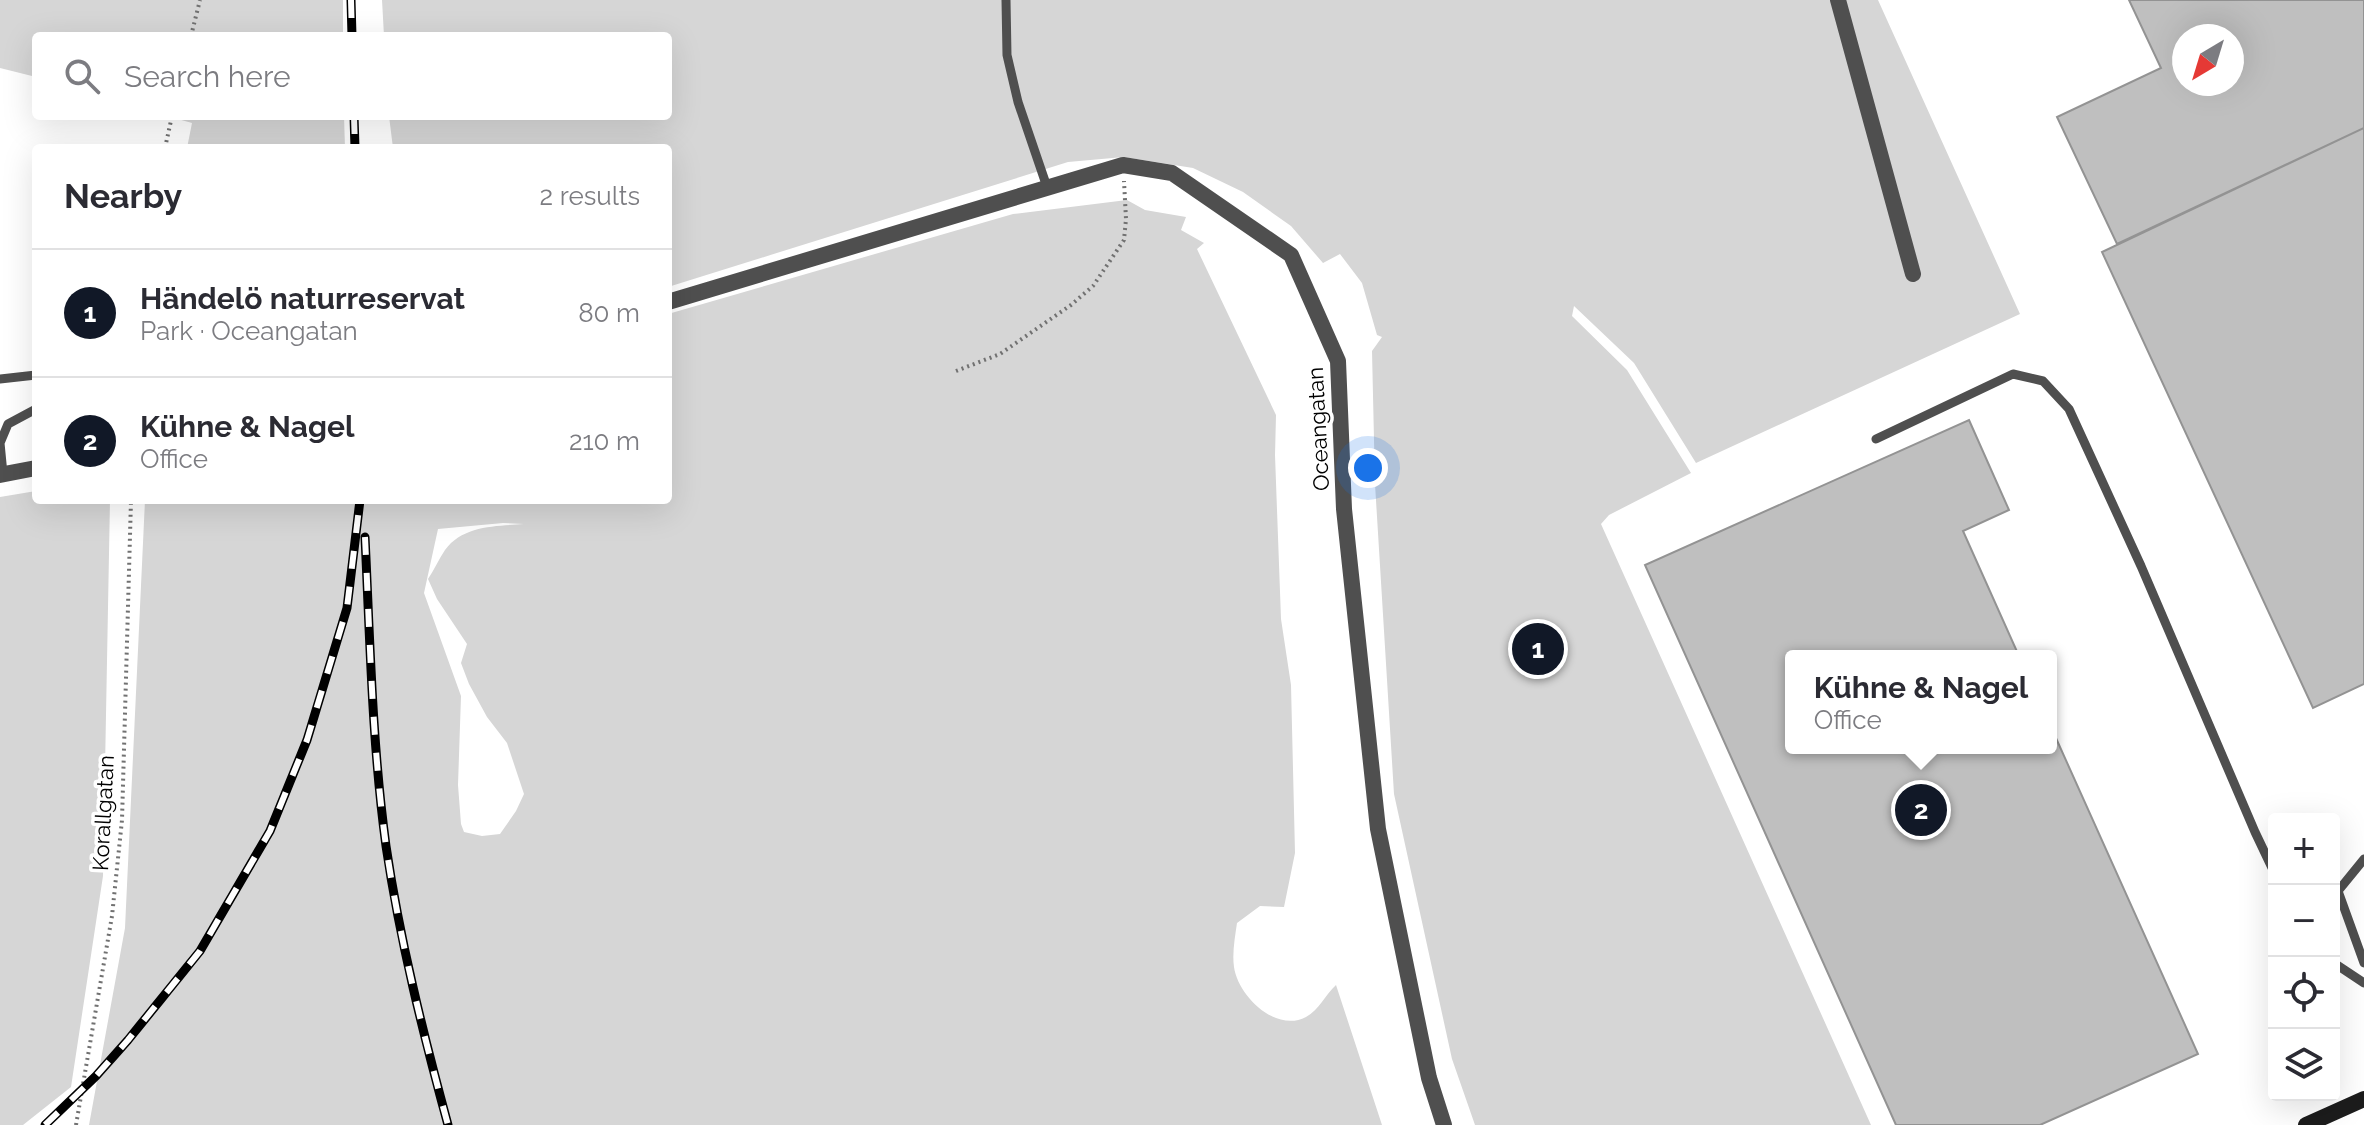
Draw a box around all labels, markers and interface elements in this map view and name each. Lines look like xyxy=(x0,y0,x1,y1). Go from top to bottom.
north arrow xyxy=(2172,24,2244,96)
search box xyxy=(32,32,672,120)
icon: search xyxy=(60,54,104,98)
text: Search here xyxy=(124,59,291,94)
text: Nearby xyxy=(64,176,182,216)
text: 2 results xyxy=(540,181,640,211)
text: Händelö naturreservat xyxy=(140,281,465,316)
text: 1 xyxy=(84,298,96,328)
text: 80 m xyxy=(578,298,640,328)
text: Park · Oceangatan xyxy=(140,316,358,346)
street label: Oceangatan xyxy=(1302,366,1334,492)
text: Kühne & Nagel xyxy=(140,409,355,444)
text: 2 xyxy=(83,426,97,456)
text: 210 m xyxy=(569,426,640,456)
text: Office xyxy=(140,444,208,474)
your location xyxy=(1348,448,1388,488)
pin: 1 xyxy=(1512,619,1564,679)
popup xyxy=(1785,650,2057,754)
text: Kühne & Nagel xyxy=(1814,670,2028,705)
text: Office xyxy=(1814,705,1882,735)
street label: Korallgatan xyxy=(87,754,119,872)
pin: 2 xyxy=(1895,780,1947,840)
map controls xyxy=(2268,813,2340,1101)
button: + xyxy=(2268,813,2340,885)
button: − xyxy=(2268,885,2340,957)
button: locate xyxy=(2268,957,2340,1029)
button: layers xyxy=(2268,1029,2340,1101)

